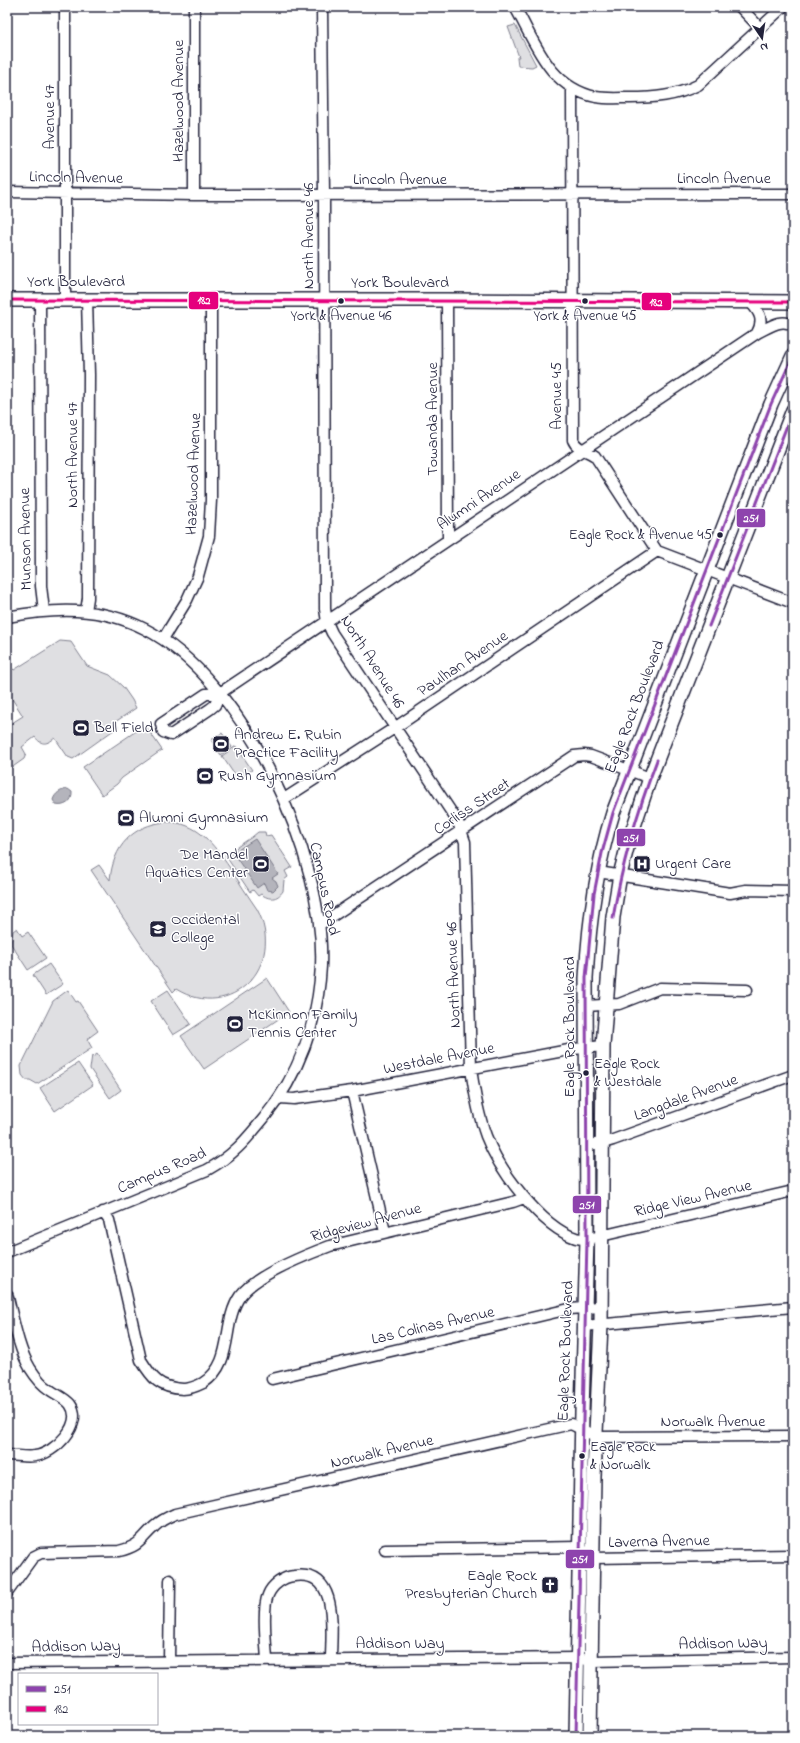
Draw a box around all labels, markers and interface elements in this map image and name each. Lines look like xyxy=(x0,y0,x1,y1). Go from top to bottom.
north arrow xyxy=(742,18,782,58)
text: N xyxy=(759,38,769,55)
street label: Hazelwood Avenue xyxy=(167,39,191,162)
street label: Avenue 47 xyxy=(38,84,62,150)
street label: Lincoln Avenue xyxy=(29,165,124,191)
street label: Lincoln Avenue xyxy=(677,167,772,191)
street label: Lincoln Avenue xyxy=(353,168,448,192)
street label: North Avenue 46 xyxy=(297,183,321,289)
street label: York Boulevard xyxy=(27,270,125,294)
street label: York Boulevard xyxy=(351,271,449,295)
line badge: 182 xyxy=(188,291,219,310)
line badge: 182 xyxy=(641,292,672,311)
text: 182 xyxy=(197,293,211,309)
text: 182 xyxy=(649,295,663,311)
marker: York & Avenue 46 xyxy=(336,296,346,306)
marker: York & Avenue 45 xyxy=(580,296,590,306)
place label: York & Avenue 46 xyxy=(290,305,392,327)
place label: York & Avenue 45 xyxy=(533,305,637,327)
street label: Towanda Avenue xyxy=(421,362,445,476)
street label: Avenue 45 xyxy=(545,362,569,430)
street label: North Avenue 47 xyxy=(61,402,85,508)
street label: Hazelwood Avenue xyxy=(180,412,208,536)
street label: Alumni Avenue xyxy=(432,463,526,537)
street label: Munson Avenue xyxy=(13,487,39,591)
line badge: 251 xyxy=(736,508,766,528)
text: 251 xyxy=(742,511,759,527)
place label: Eagle Rock & Avenue 45 xyxy=(569,524,712,547)
marker: Eagle Rock & Avenue 45 xyxy=(715,530,725,540)
street label: North Avenue 46 xyxy=(334,610,410,714)
street label: Paulhan Avenue xyxy=(413,624,514,703)
street label: Eagle Rock Boulevard xyxy=(599,637,671,777)
place label: Bell Field xyxy=(93,716,153,740)
sports icon: Bell Field xyxy=(71,718,91,738)
place label: Andrew E. Rubin Practice Facility xyxy=(234,723,342,765)
sports icon: Andrew E. Rubin Practice Facility xyxy=(211,734,231,754)
place label: Rush Gymnasium xyxy=(218,764,336,788)
sports icon: Rush Gymnasium xyxy=(195,766,215,786)
street label: Corliss Street xyxy=(429,772,516,842)
place label: Alumni Gymnasium xyxy=(139,806,268,830)
sports icon: Alumni Gymnasium xyxy=(116,808,136,828)
line badge: 251 xyxy=(616,828,646,847)
text: 251 xyxy=(622,831,639,847)
street label: Campus Road xyxy=(302,840,346,938)
place label: De Mandel Aquatics Center xyxy=(145,843,248,885)
place label: Urgent Care xyxy=(655,852,732,876)
sports icon: De Mandel Aquatics Center xyxy=(251,854,271,874)
hospital icon: Urgent Care xyxy=(632,854,652,874)
place label: Occidental College xyxy=(171,908,240,950)
school or university icon: Occidental College xyxy=(148,919,168,939)
street label: North Avenue 46 xyxy=(440,921,468,1029)
street label: Eagle Rock Boulevard xyxy=(558,957,582,1097)
place label: McKinnon Family Tennis Center xyxy=(248,1003,357,1045)
sports icon: McKinnon Family Tennis Center xyxy=(225,1014,245,1034)
street label: Westdale Avenue xyxy=(382,1036,497,1082)
place label: Eagle Rock & Westdale xyxy=(594,1053,662,1093)
marker: Eagle Rock & Westdale xyxy=(581,1068,591,1078)
street label: Langdale Avenue xyxy=(631,1068,742,1128)
street label: Campus Road xyxy=(114,1141,210,1201)
street label: Ridge View Avenue xyxy=(632,1174,755,1224)
line badge: 251 xyxy=(572,1195,602,1214)
street label: Ridgeview Avenue xyxy=(308,1196,425,1249)
text: 251 xyxy=(578,1198,595,1214)
street label: Eagle Rock Boulevard xyxy=(552,1280,580,1422)
street label: Las Colinas Avenue xyxy=(369,1300,498,1352)
street label: Norwalk Avenue xyxy=(661,1410,766,1434)
street label: Norwalk Avenue xyxy=(328,1428,437,1475)
place label: Eagle Rock & Norwalk xyxy=(590,1436,656,1476)
marker: Eagle Rock & Norwalk xyxy=(577,1451,587,1461)
street label: Laverna Avenue xyxy=(608,1529,711,1555)
line badge: 251 xyxy=(565,1549,595,1569)
text: 251 xyxy=(571,1552,588,1568)
place label: Eagle Rock Presbyterian Church xyxy=(405,1564,538,1606)
church icon: Eagle Rock Presbyterian Church xyxy=(540,1575,560,1595)
street label: Addison Way xyxy=(678,1631,768,1657)
street label: Addison Way xyxy=(355,1632,445,1656)
street label: Addison Way xyxy=(31,1634,121,1660)
legend xyxy=(18,1673,158,1725)
text: 251 xyxy=(54,1681,71,1699)
text: 182 xyxy=(54,1701,68,1719)

